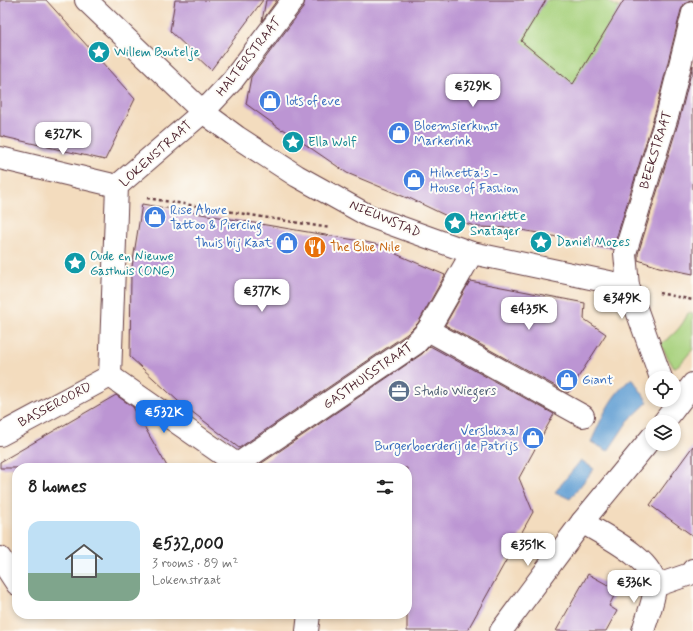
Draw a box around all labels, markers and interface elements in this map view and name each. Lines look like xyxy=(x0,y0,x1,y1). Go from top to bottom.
street label: HALTERSTRAAT xyxy=(213,13,286,100)
place icon: Willem Boutelje xyxy=(86,39,112,65)
place label: Willem Boutelje xyxy=(114,44,200,61)
pin: €329K xyxy=(445,74,501,108)
text: €329K xyxy=(454,78,492,95)
shop icon: lots of eve xyxy=(257,88,283,114)
place label: lots of eve xyxy=(286,93,340,110)
street label: BEEKSTRAAT xyxy=(636,109,676,191)
street label: LOKENSTRAAT xyxy=(116,117,196,191)
place label: Bloemsierkunst Markerink xyxy=(414,118,499,150)
shop icon: Bloemsierkunst Markerink xyxy=(386,120,412,146)
pin: €327K xyxy=(35,122,91,156)
text: €327K xyxy=(44,126,82,143)
place icon: Ella Wolf xyxy=(280,129,306,155)
place label: Ella Wolf xyxy=(308,134,357,151)
place label: Hilnetta's - House of Fashion xyxy=(430,165,518,197)
shop icon: Hilnetta's - House of Fashion xyxy=(401,167,427,193)
street label: NIEUWSTAD xyxy=(347,196,423,242)
place label: Rise Above Tattoo & Piercing xyxy=(170,202,262,236)
shop icon: Rise Above Tattoo & Piercing xyxy=(142,204,168,230)
place label: Henriëtte Snatager xyxy=(470,208,526,240)
place icon: Henriëtte Snatager xyxy=(442,210,468,236)
place icon: Daniël Mozes xyxy=(528,229,554,255)
shop icon: Thuis bij Kaat xyxy=(274,230,300,256)
restaurant icon: The Blue Nile xyxy=(302,234,328,260)
place label: Daniël Mozes xyxy=(556,234,630,251)
place label: Thuis bij Kaat xyxy=(195,235,272,252)
place label: The Blue Nile xyxy=(330,239,400,256)
place label: Oude en Nieuwe Gasthuis (ONG) xyxy=(90,248,175,280)
place icon: Oude en Nieuwe Gasthuis (ONG) xyxy=(62,250,88,276)
pin: €377K xyxy=(234,279,290,313)
text: €377K xyxy=(243,283,281,300)
pin: €349K xyxy=(594,286,650,320)
text: €349K xyxy=(603,290,641,307)
pin: €435K xyxy=(501,297,557,331)
text: €435K xyxy=(510,301,548,318)
street label: GASTHUISSTRAAT xyxy=(320,339,416,413)
shop icon: Giant xyxy=(554,367,580,393)
map controls xyxy=(645,371,681,451)
button: locate xyxy=(645,371,681,407)
place label: Giant xyxy=(582,372,613,389)
street label: BASSEROORD xyxy=(15,378,95,432)
office icon: Studio Wiegers xyxy=(386,378,412,404)
place label: Studio Wiegers xyxy=(414,383,497,402)
pin: €532K xyxy=(136,400,192,434)
text: €532K xyxy=(145,404,183,421)
button: layers xyxy=(645,415,681,451)
place label: Verslokaal Burgerboerderij de Patrijs xyxy=(375,423,518,456)
shop icon: Verslokaal Burgerboerderij de Patrijs xyxy=(520,425,546,451)
text: 8 homes xyxy=(28,476,87,498)
icon: filters xyxy=(374,476,396,498)
text: €532,000 xyxy=(152,533,224,555)
pin: €351K xyxy=(500,533,556,567)
icon: home xyxy=(60,537,108,585)
text: €351K xyxy=(510,537,546,554)
text: 3 rooms · 89 m² xyxy=(152,555,238,572)
pin: €336K xyxy=(606,570,662,604)
text: Lokenstraat xyxy=(152,572,221,589)
text: €336K xyxy=(616,574,652,591)

